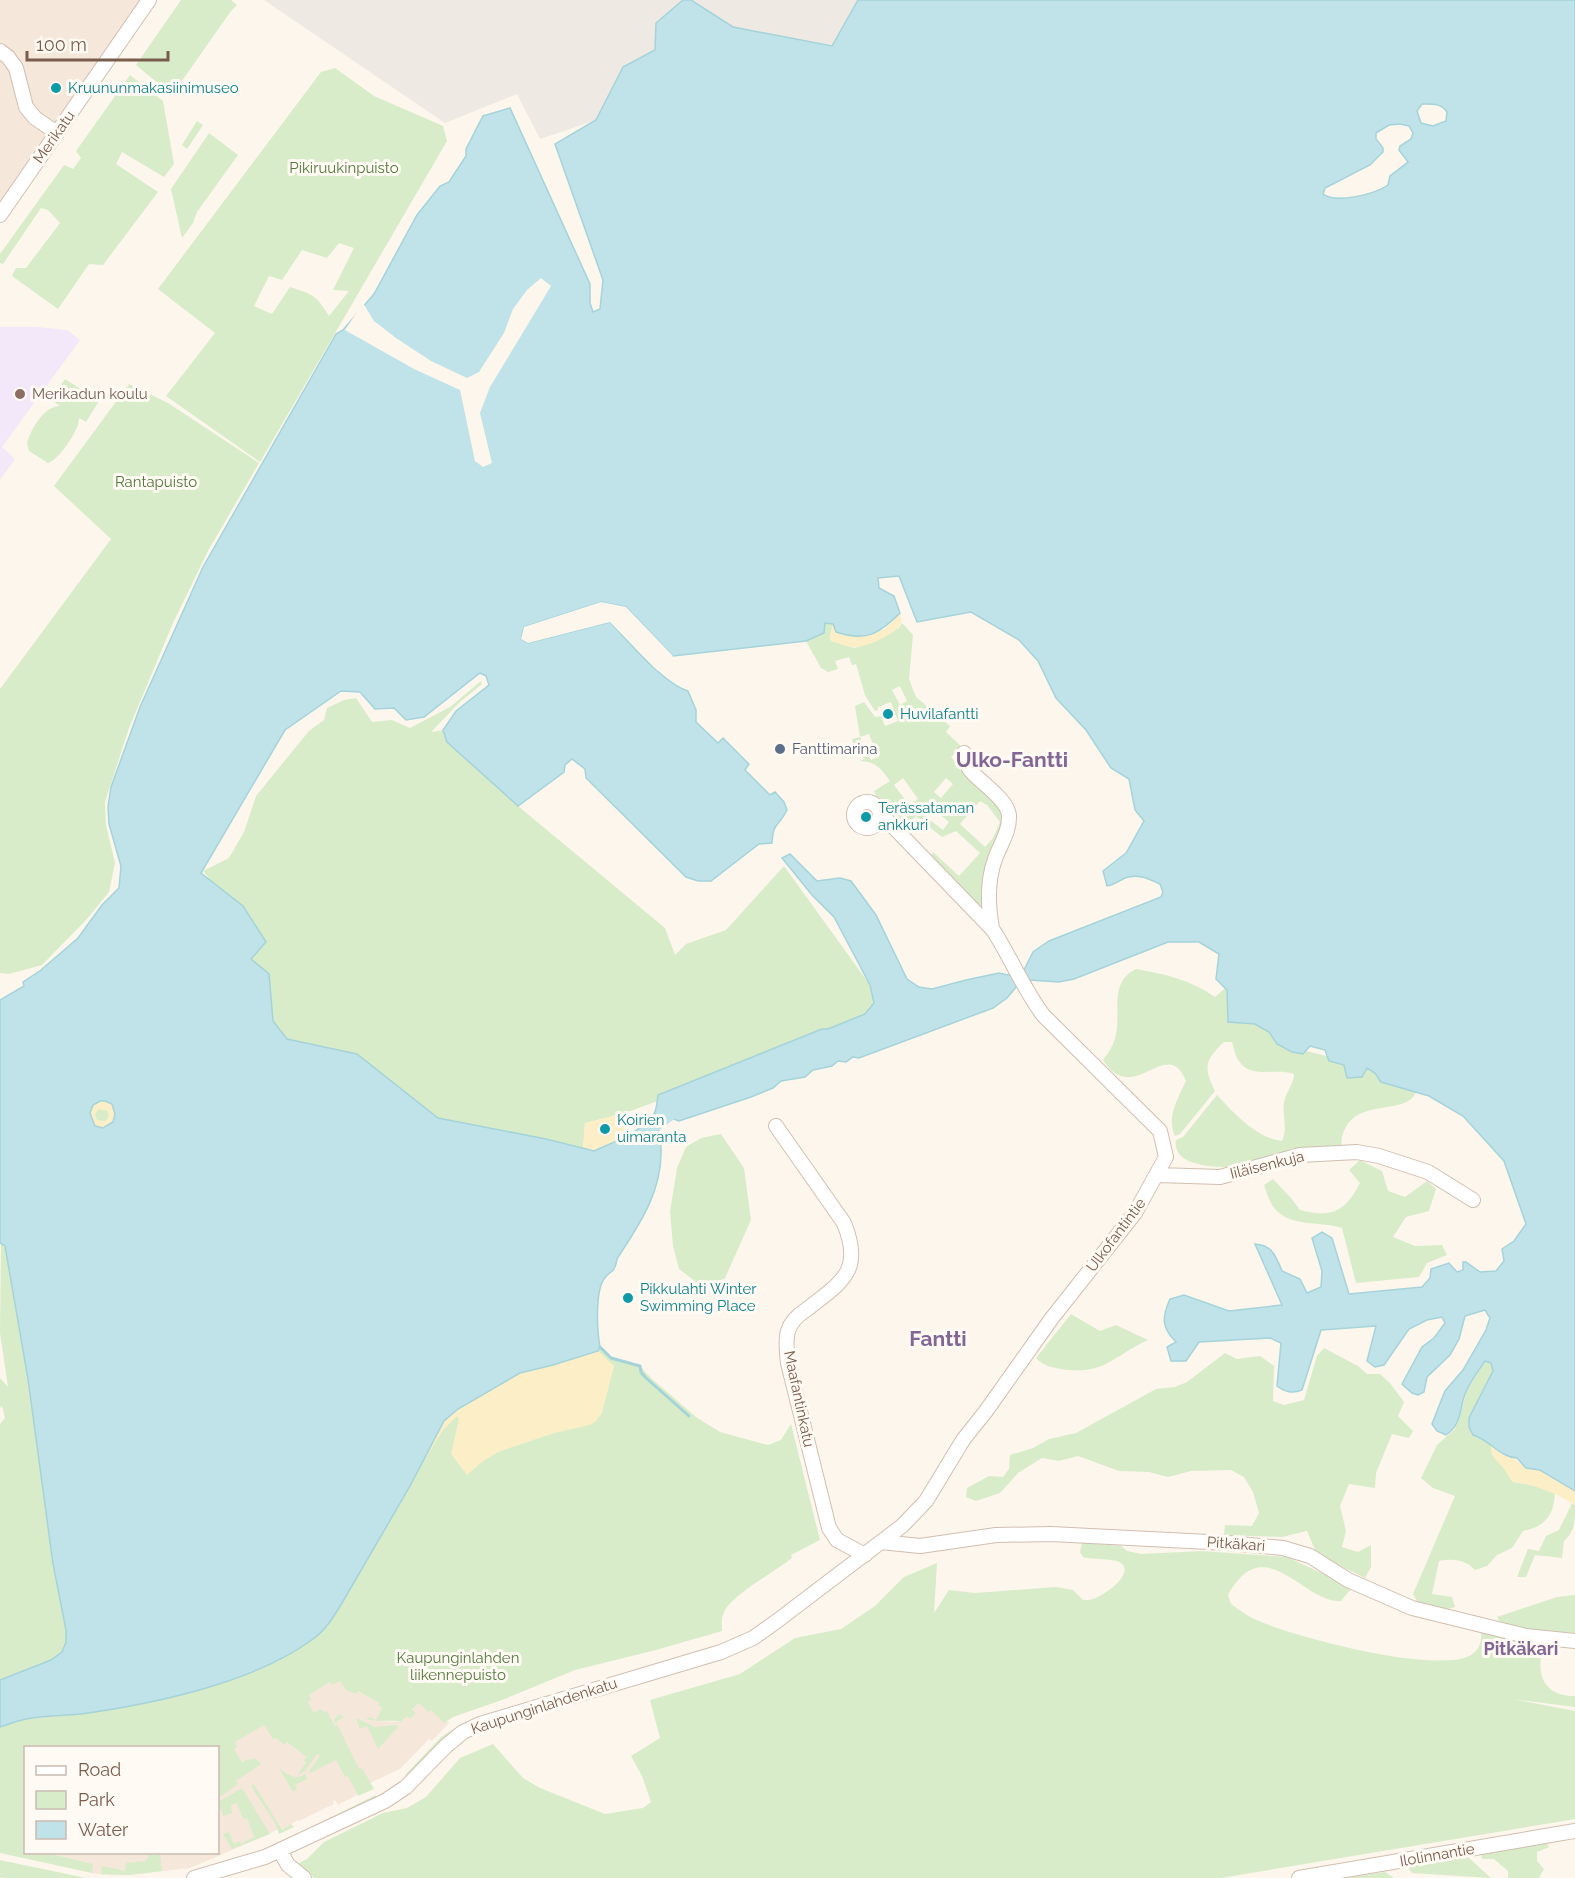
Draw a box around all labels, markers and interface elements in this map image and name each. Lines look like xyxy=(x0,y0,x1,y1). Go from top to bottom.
scale bar xyxy=(27,24,168,62)
text: 100 m xyxy=(36,34,87,55)
place label: Kruununmakasiinimuseo xyxy=(68,79,239,97)
marker: Kruununmakasiinimuseo xyxy=(49,81,63,95)
street label: Merikatu xyxy=(29,107,79,167)
park label: Pikiruukinpuisto xyxy=(289,159,399,177)
place label: Merikadun koulu xyxy=(32,385,148,403)
marker: Merikadun koulu xyxy=(13,387,27,401)
park label: Rantapuisto xyxy=(115,473,197,491)
place label: Huvilafantti xyxy=(900,705,979,723)
marker: Huvilafantti xyxy=(881,707,895,721)
place label: Fanttimarina xyxy=(792,740,877,758)
marker: Fanttimarina xyxy=(773,742,787,756)
district label: Ulko-Fantti xyxy=(956,747,1068,772)
place label: Terässataman ankkuri xyxy=(878,799,974,834)
marker: Terässataman ankkuri xyxy=(859,810,873,824)
place label: Koirien uimaranta xyxy=(617,1111,686,1146)
marker: Koirien uimaranta xyxy=(598,1122,612,1136)
street label: Iiläisenkuja xyxy=(1228,1147,1306,1183)
street label: Ulkofantintie xyxy=(1082,1195,1150,1275)
place label: Pikkulahti Winter Swimming Place xyxy=(640,1280,757,1315)
marker: Pikkulahti Winter Swimming Place xyxy=(621,1291,635,1305)
district label: Fantti xyxy=(909,1326,967,1351)
street label: Maafantinkatu xyxy=(780,1349,818,1449)
street label: Pitkäkari xyxy=(1206,1533,1266,1555)
district label: Pitkäkari xyxy=(1484,1638,1558,1659)
park label: Kaupunginlahden liikennepuisto xyxy=(397,1649,519,1684)
street label: Kaupunginlahdenkatu xyxy=(469,1674,620,1738)
legend xyxy=(24,1746,219,1854)
text: Road xyxy=(78,1759,121,1780)
text: Park xyxy=(78,1789,115,1810)
text: Water xyxy=(78,1819,129,1840)
street label: Ilolinnantie xyxy=(1398,1840,1476,1870)

